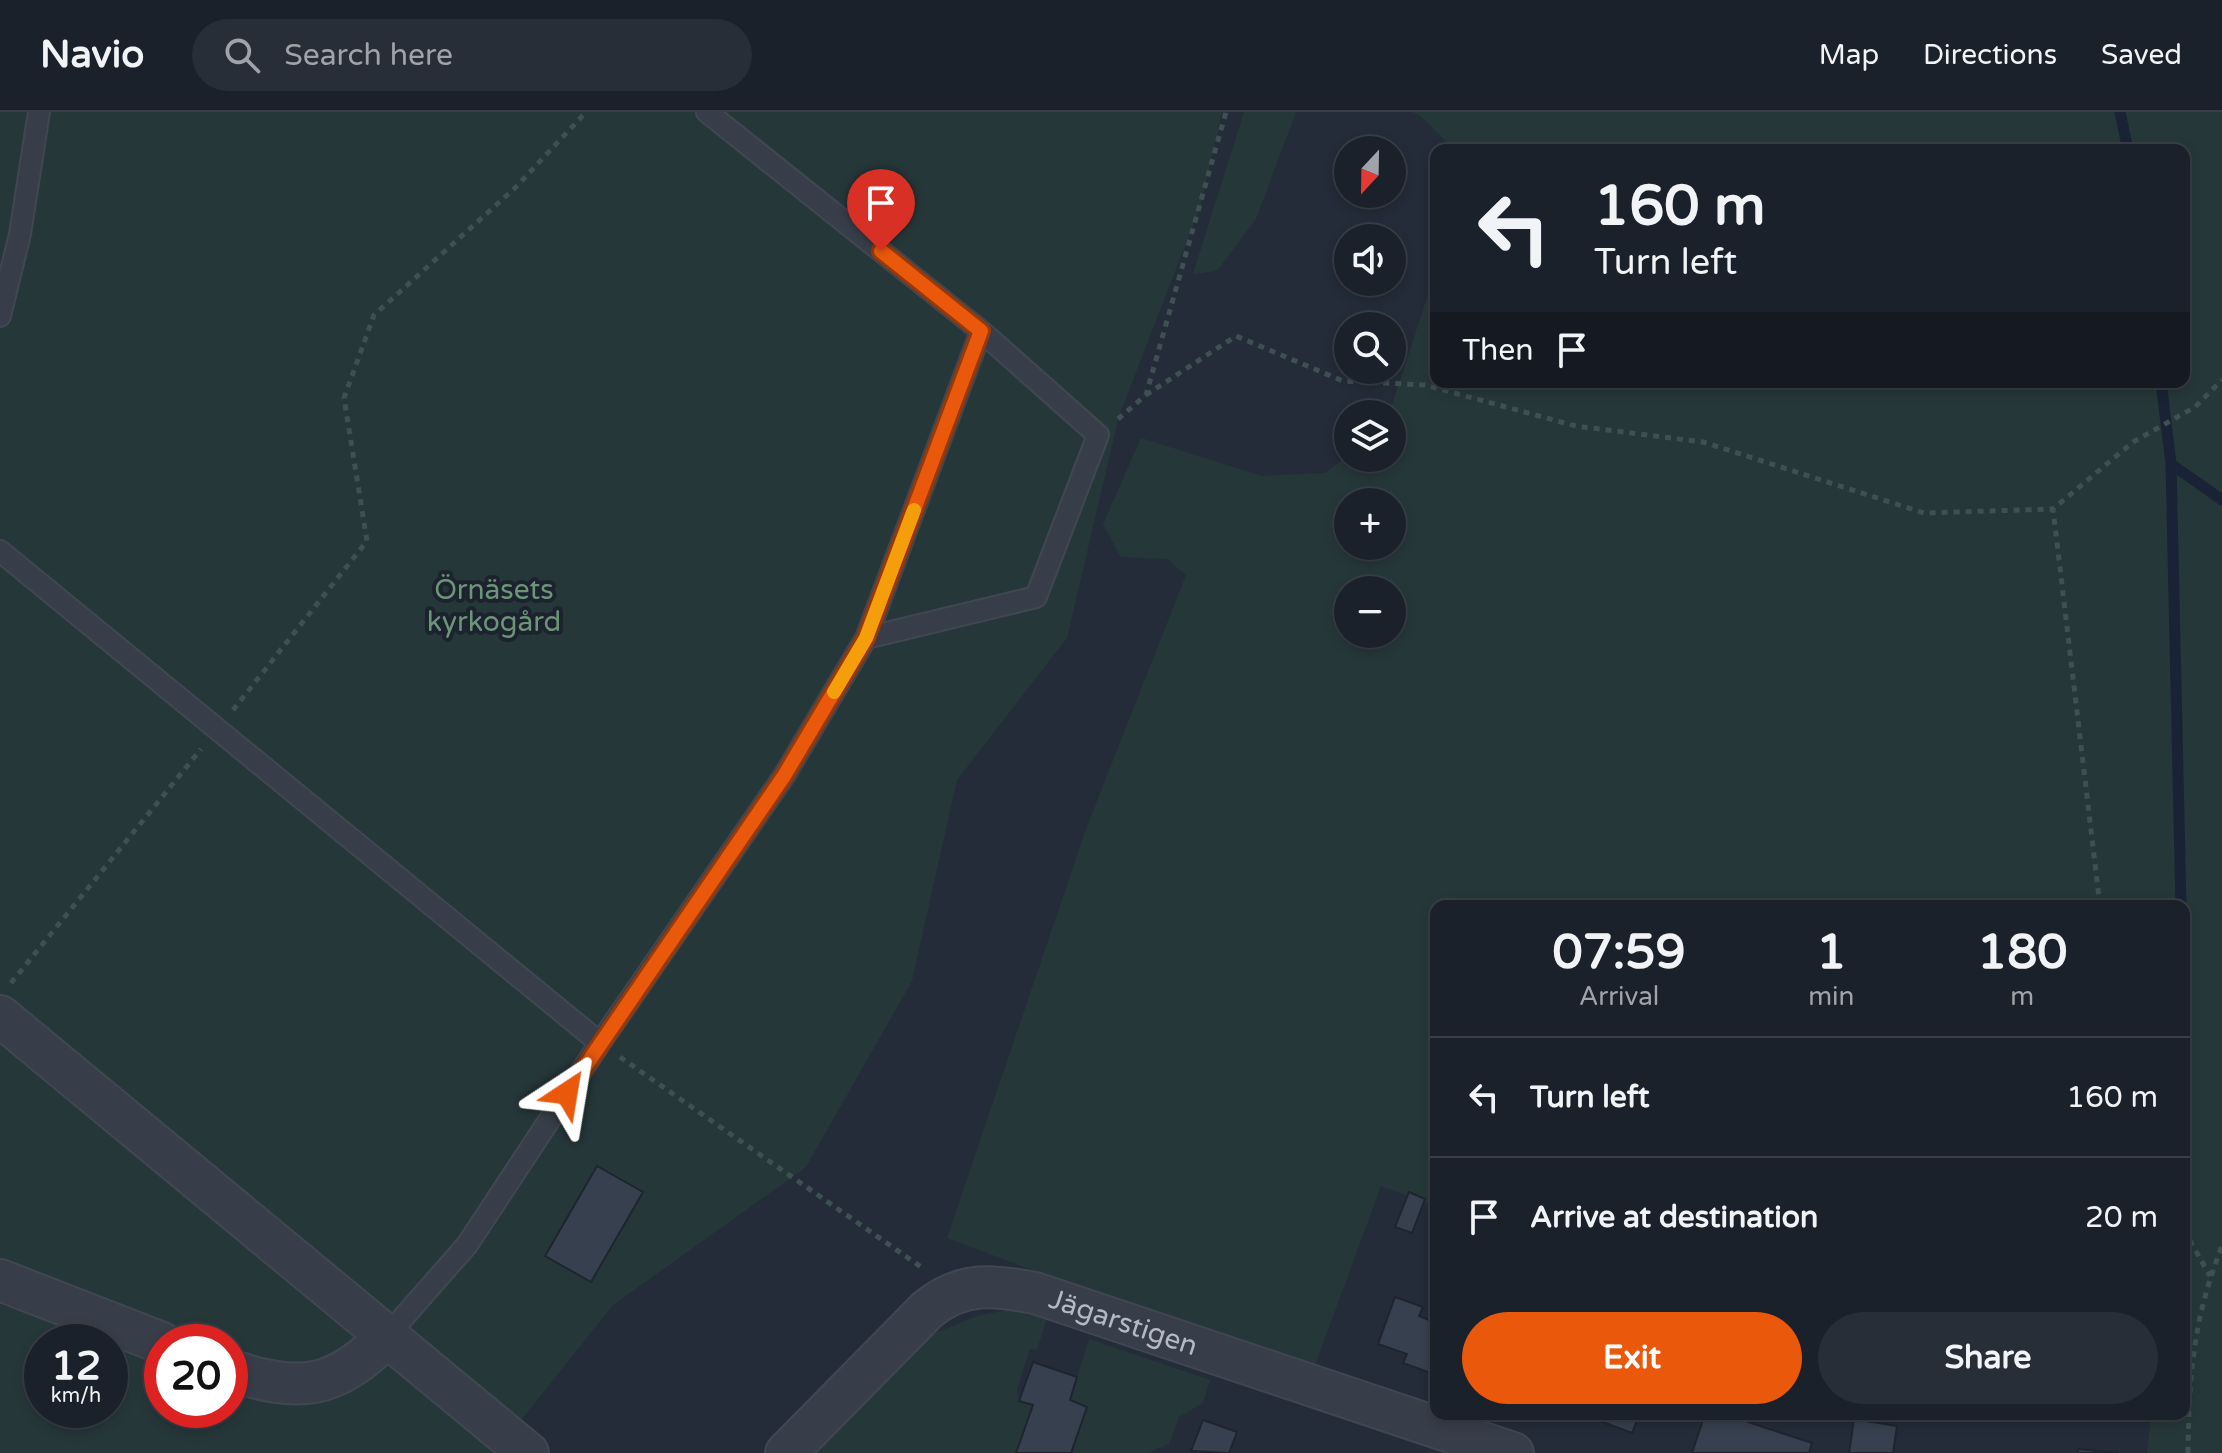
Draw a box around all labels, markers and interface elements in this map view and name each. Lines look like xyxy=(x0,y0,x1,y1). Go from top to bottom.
search box xyxy=(192,19,752,91)
text: Navio xyxy=(40,32,144,78)
icon: search xyxy=(220,33,264,77)
text: Search here xyxy=(284,37,453,74)
text: Map xyxy=(1819,38,1879,72)
text: Directions xyxy=(1923,38,2057,72)
text: Saved xyxy=(2101,38,2182,72)
north arrow xyxy=(1334,136,1406,208)
map controls xyxy=(1334,136,1406,648)
pin xyxy=(847,169,915,251)
text: 160 m xyxy=(1594,173,1765,240)
icon: left xyxy=(1462,176,1566,280)
icon: arrive xyxy=(859,181,903,225)
button: sound xyxy=(1334,224,1406,296)
text: Turn left xyxy=(1594,241,1737,284)
button: search xyxy=(1334,312,1406,384)
icon: arrive xyxy=(1550,328,1594,372)
text: Then xyxy=(1462,332,1534,369)
button: layers xyxy=(1334,400,1406,472)
button: + xyxy=(1334,488,1406,560)
park label: Örnäsets kyrkogård xyxy=(427,573,561,639)
button: − xyxy=(1334,576,1406,648)
text: 07:59 xyxy=(1553,924,1686,982)
text: 1 xyxy=(1816,924,1846,982)
text: 180 xyxy=(1977,924,2067,982)
text: Arrival xyxy=(1579,981,1659,1012)
text: min xyxy=(1808,981,1854,1012)
text: m xyxy=(2010,981,2034,1012)
position arrow xyxy=(525,1051,609,1135)
icon: left xyxy=(1462,1075,1506,1119)
text: Turn left xyxy=(1530,1079,1649,1116)
text: 160 m xyxy=(2066,1079,2158,1116)
icon: arrive xyxy=(1462,1195,1506,1239)
text: Arrive at destination xyxy=(1530,1199,1818,1236)
text: 20 m xyxy=(2085,1199,2158,1236)
street label: Jägarstigen xyxy=(1045,1282,1202,1363)
button: Exit xyxy=(1462,1312,1802,1404)
button: Share xyxy=(1818,1312,2158,1404)
speed limit sign: 20 xyxy=(144,1324,248,1428)
text: 12 xyxy=(51,1342,101,1390)
text: km/h xyxy=(51,1384,101,1408)

